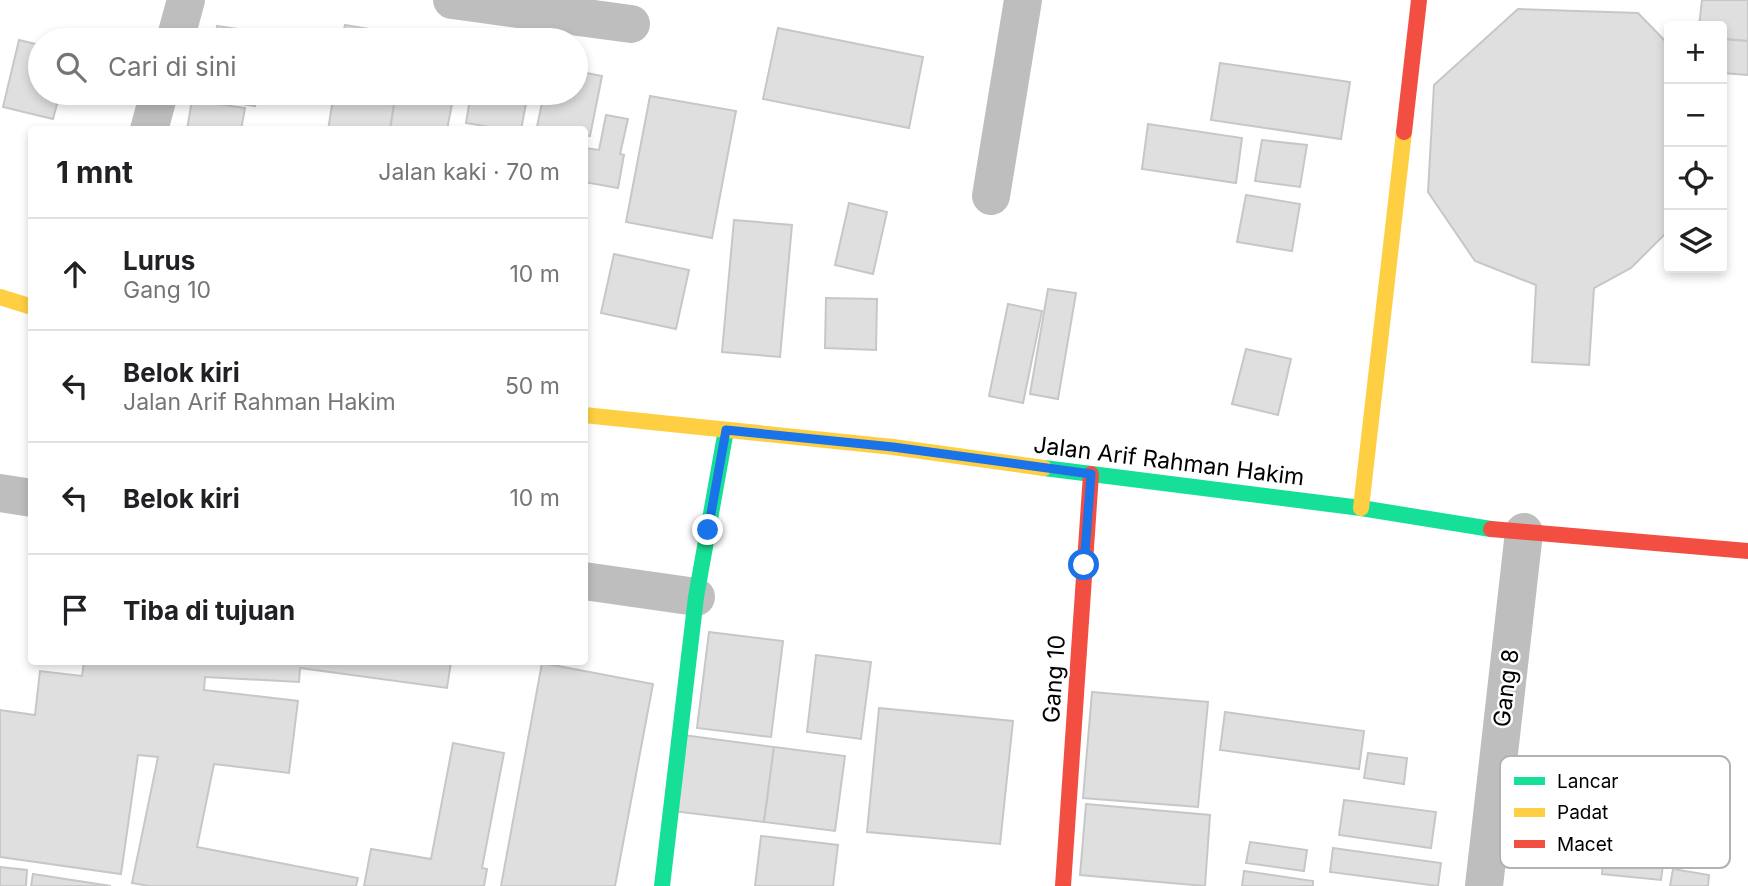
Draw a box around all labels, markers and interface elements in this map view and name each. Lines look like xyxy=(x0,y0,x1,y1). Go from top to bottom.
map controls xyxy=(1664,21,1727,273)
button: + xyxy=(1664,21,1727,84)
search box xyxy=(28,28,588,105)
icon: search xyxy=(52,48,90,86)
text: Cari di sini xyxy=(108,51,237,82)
button: − xyxy=(1664,84,1727,147)
button: locate xyxy=(1664,147,1727,210)
text: 1 mnt xyxy=(56,154,133,190)
text: Jalan kaki · 70 m xyxy=(378,158,560,186)
button: layers xyxy=(1664,210,1727,273)
text: Lurus xyxy=(123,245,195,276)
icon: ahead xyxy=(56,255,94,293)
text: 10 m xyxy=(510,260,560,288)
text: Gang 10 xyxy=(123,276,211,304)
text: Belok kiri xyxy=(123,357,240,388)
icon: left xyxy=(56,367,94,405)
text: 50 m xyxy=(505,372,560,400)
text: Jalan Arif Rahman Hakim xyxy=(123,388,396,416)
street label: Jalan Arif Rahman Hakim xyxy=(1032,430,1306,492)
icon: left xyxy=(56,479,94,517)
text: Belok kiri xyxy=(123,483,240,514)
text: 10 m xyxy=(510,484,560,512)
route end xyxy=(692,514,723,545)
route start xyxy=(1068,549,1099,580)
icon: arrive xyxy=(56,591,94,629)
text: Tiba di tujuan xyxy=(123,595,295,626)
street label: Gang 10 xyxy=(1037,634,1071,724)
street label: Gang 8 xyxy=(1487,647,1525,729)
legend xyxy=(1500,756,1730,868)
text: Lancar xyxy=(1557,770,1619,793)
text: Padat xyxy=(1557,801,1608,824)
text: Macet xyxy=(1557,833,1613,856)

